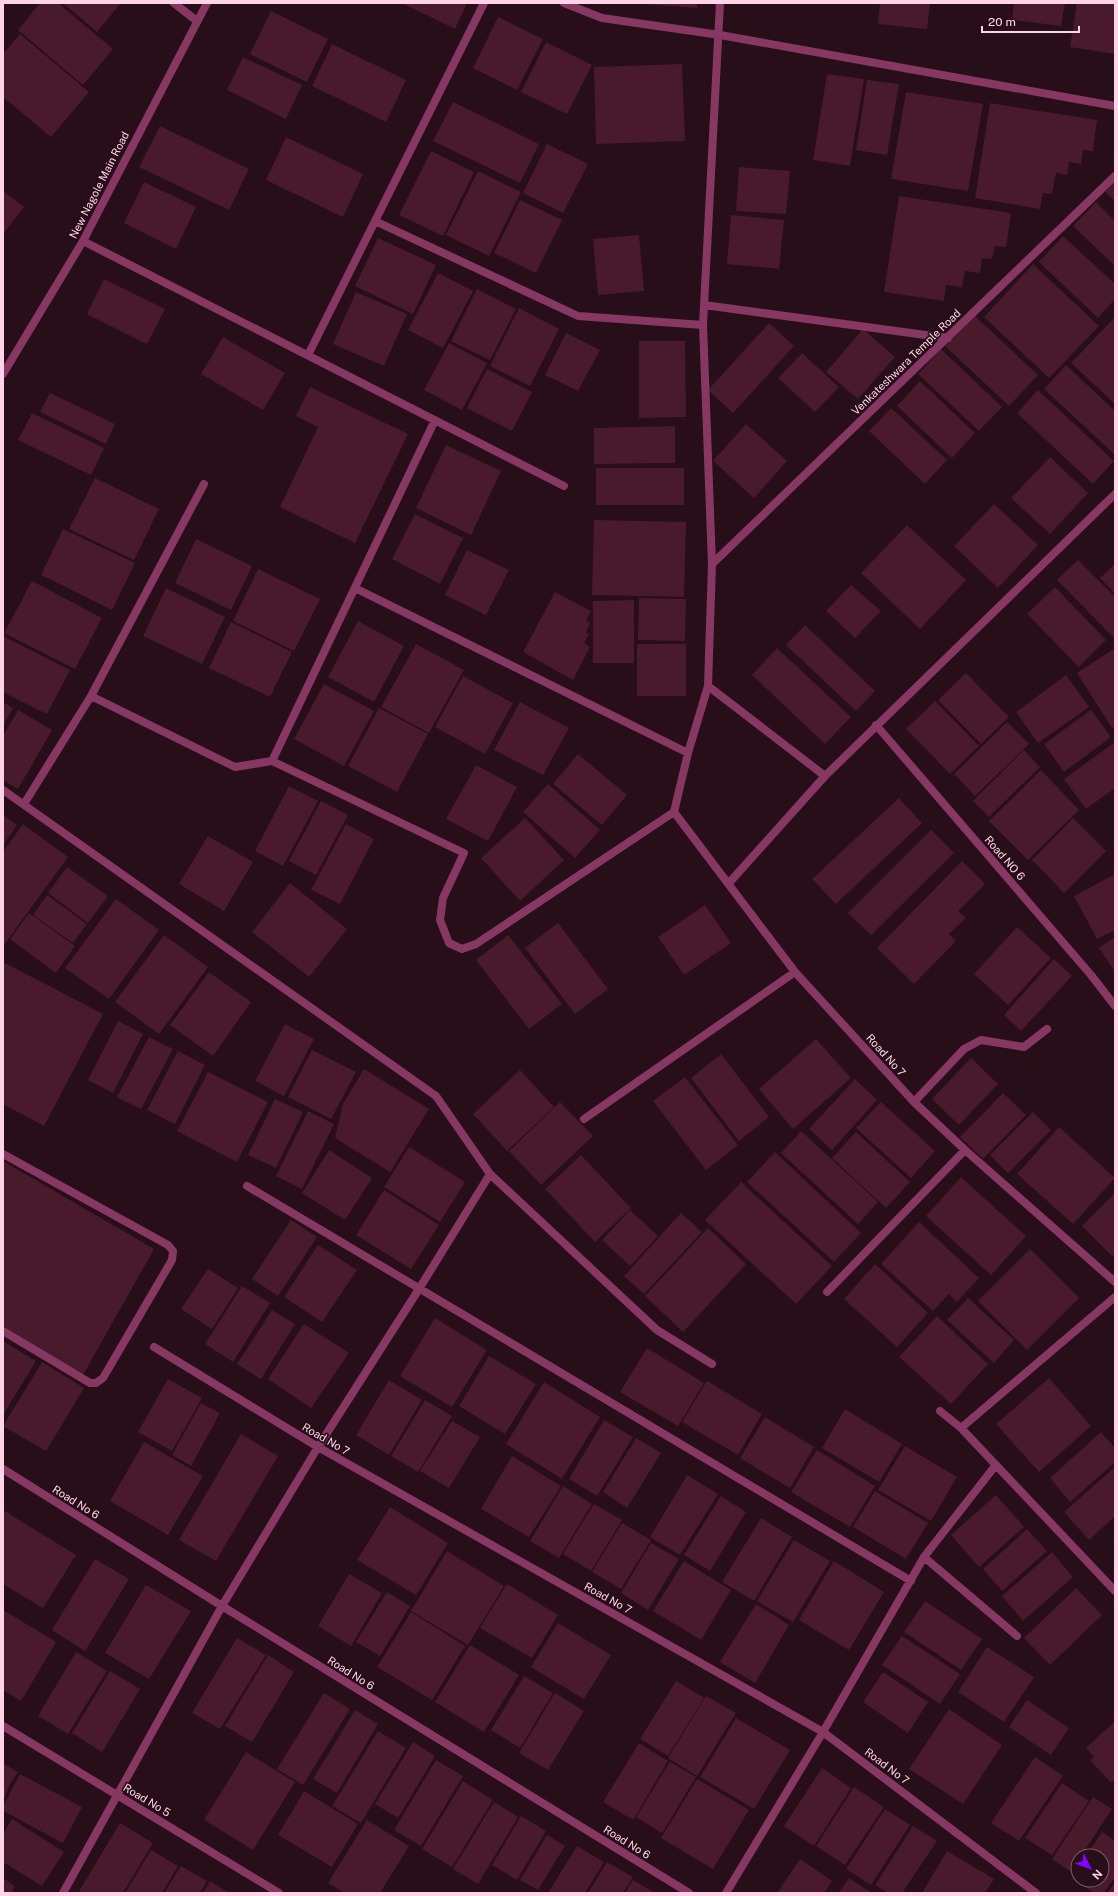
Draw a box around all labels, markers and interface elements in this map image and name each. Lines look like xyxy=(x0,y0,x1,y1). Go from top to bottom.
scale bar xyxy=(982,8,1079,34)
text: 20 m xyxy=(988,15,1016,29)
street label: New Nagole Main Road xyxy=(67,130,131,240)
street label: Venkateshwara Temple Road xyxy=(849,307,963,417)
street label: Road NO 6 xyxy=(983,833,1028,883)
street label: Road No 7 xyxy=(864,1032,908,1079)
street label: Road No 7 xyxy=(300,1421,352,1457)
street label: Road No 6 xyxy=(51,1483,102,1521)
street label: Road No 7 xyxy=(582,1580,634,1616)
street label: Road No 6 xyxy=(326,1654,377,1692)
street label: Road No 7 xyxy=(862,1745,912,1787)
street label: Road No 5 xyxy=(121,1781,173,1819)
street label: Road No 6 xyxy=(602,1823,653,1861)
north arrow xyxy=(1070,1848,1110,1888)
text: N xyxy=(1090,1867,1105,1882)

